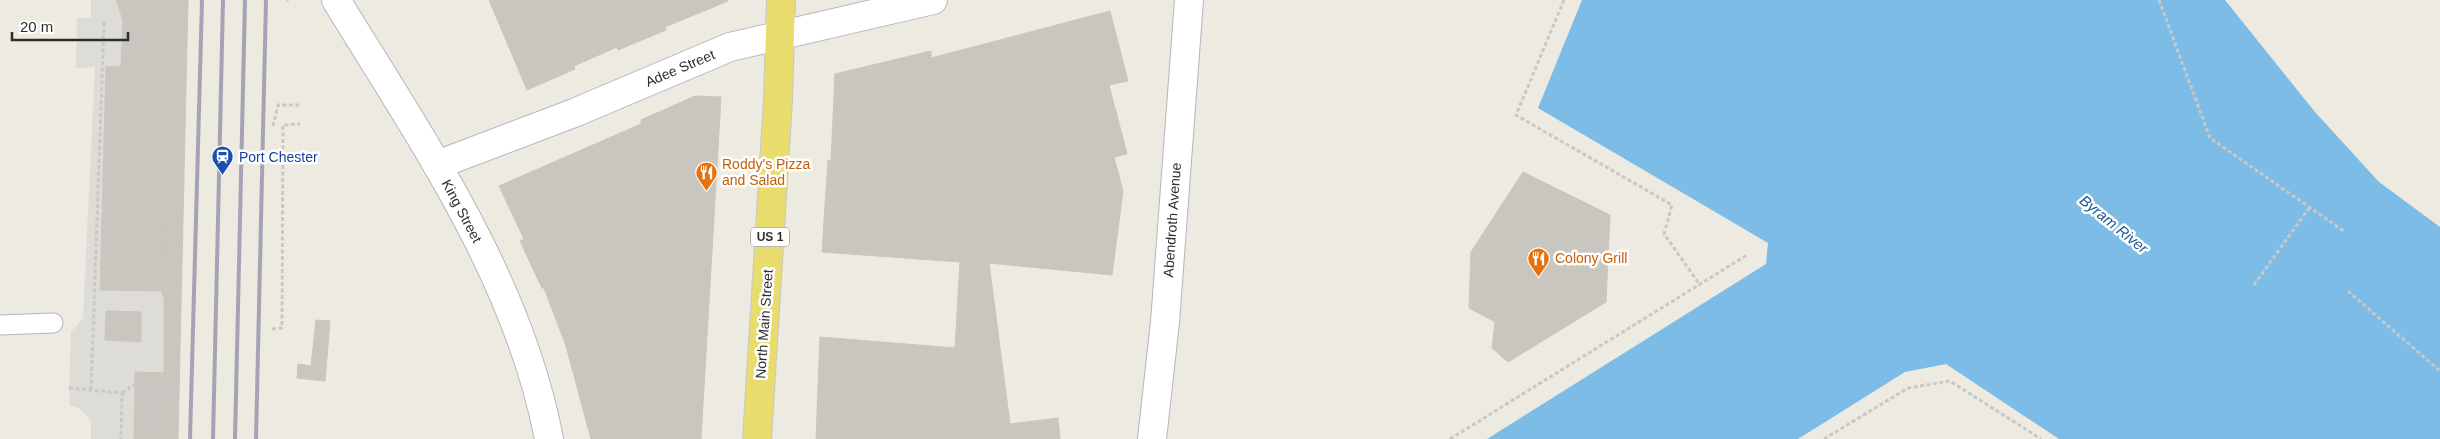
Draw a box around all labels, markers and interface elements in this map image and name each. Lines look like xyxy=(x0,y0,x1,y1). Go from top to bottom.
scale bar xyxy=(12,10,129,42)
text: 20 m xyxy=(20,18,53,35)
street label: Adee Street xyxy=(643,46,717,90)
station icon: Port Chester xyxy=(211,145,235,176)
place label: Port Chester xyxy=(239,149,318,165)
place label: Roddy's Pizza and Salad xyxy=(722,156,810,188)
restaurant icon: Roddy's Pizza and Salad xyxy=(694,160,718,191)
street label: Abendroth Avenue xyxy=(1160,162,1184,278)
street label: King Street xyxy=(439,177,485,245)
water label: Byram River xyxy=(2077,191,2152,257)
road number: US 1 xyxy=(751,228,789,246)
restaurant icon: Colony Grill xyxy=(1527,246,1551,277)
place label: Colony Grill xyxy=(1555,250,1627,266)
street label: North Main Street xyxy=(752,269,776,379)

